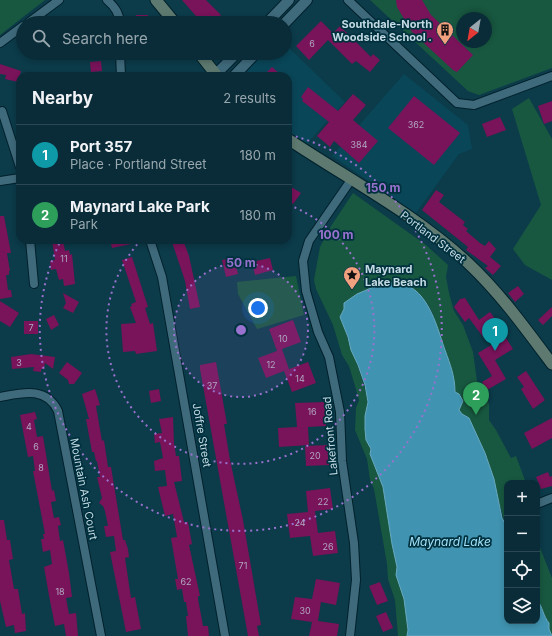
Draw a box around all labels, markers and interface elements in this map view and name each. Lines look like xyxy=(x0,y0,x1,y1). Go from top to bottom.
north arrow xyxy=(456,12,492,48)
search box xyxy=(16,16,292,60)
place label: Southdale-North Woodside School . xyxy=(332,17,432,44)
building icon: Southdale-North Woodside School . xyxy=(435,20,455,45)
icon: search xyxy=(30,27,52,49)
text: Search here xyxy=(62,29,148,48)
house number: 6 xyxy=(309,38,315,49)
text: Nearby xyxy=(32,88,93,108)
text: 2 results xyxy=(223,90,276,106)
house number: 362 xyxy=(408,119,424,130)
text: Port 357 xyxy=(70,137,132,156)
house number: 384 xyxy=(351,139,368,150)
text: 1 xyxy=(42,147,48,163)
text: 180 m xyxy=(239,147,276,163)
text: Place · Portland Street xyxy=(70,156,207,172)
text: 150 m xyxy=(366,180,400,195)
text: Maynard Lake Park xyxy=(70,197,210,216)
text: 2 xyxy=(41,207,49,223)
text: 180 m xyxy=(239,207,276,223)
street label: Portland Street xyxy=(398,208,469,266)
text: Park xyxy=(70,216,98,232)
text: 100 m xyxy=(318,227,354,242)
house number: 11 xyxy=(60,253,68,264)
text: 50 m xyxy=(226,255,256,270)
place label: Maynard Lake Beach xyxy=(365,262,427,289)
place icon: Maynard Lake Beach xyxy=(342,265,362,290)
your location xyxy=(248,298,268,318)
pin: 1 xyxy=(482,318,508,351)
house number: 7 xyxy=(28,322,34,333)
centre of rings xyxy=(234,323,248,337)
house number: 10 xyxy=(278,333,288,344)
house number: 3 xyxy=(16,357,22,368)
house number: 12 xyxy=(266,359,276,370)
house number: 14 xyxy=(295,373,305,384)
house number: 37 xyxy=(207,380,217,391)
pin: 2 xyxy=(463,382,489,415)
street label: Lakefront Road xyxy=(320,396,340,476)
street label: Joffre Street xyxy=(189,402,215,469)
house number: 16 xyxy=(307,406,317,417)
house number: 4 xyxy=(26,421,32,432)
street label: Mountain Ash Court xyxy=(67,437,101,542)
house number: 6 xyxy=(33,441,39,452)
house number: 20 xyxy=(309,450,321,461)
house number: 8 xyxy=(38,462,44,473)
map controls xyxy=(504,480,540,624)
button: + xyxy=(504,480,540,516)
house number: 22 xyxy=(318,496,328,507)
button: − xyxy=(504,516,540,552)
house number: 24 xyxy=(294,517,306,528)
water label: Maynard Lake xyxy=(409,534,491,549)
house number: 26 xyxy=(322,541,334,552)
button: locate xyxy=(504,552,540,588)
house number: 71 xyxy=(239,560,247,571)
house number: 62 xyxy=(180,576,192,587)
house number: 18 xyxy=(55,586,65,597)
button: layers xyxy=(504,588,540,624)
house number: 30 xyxy=(299,605,311,616)

